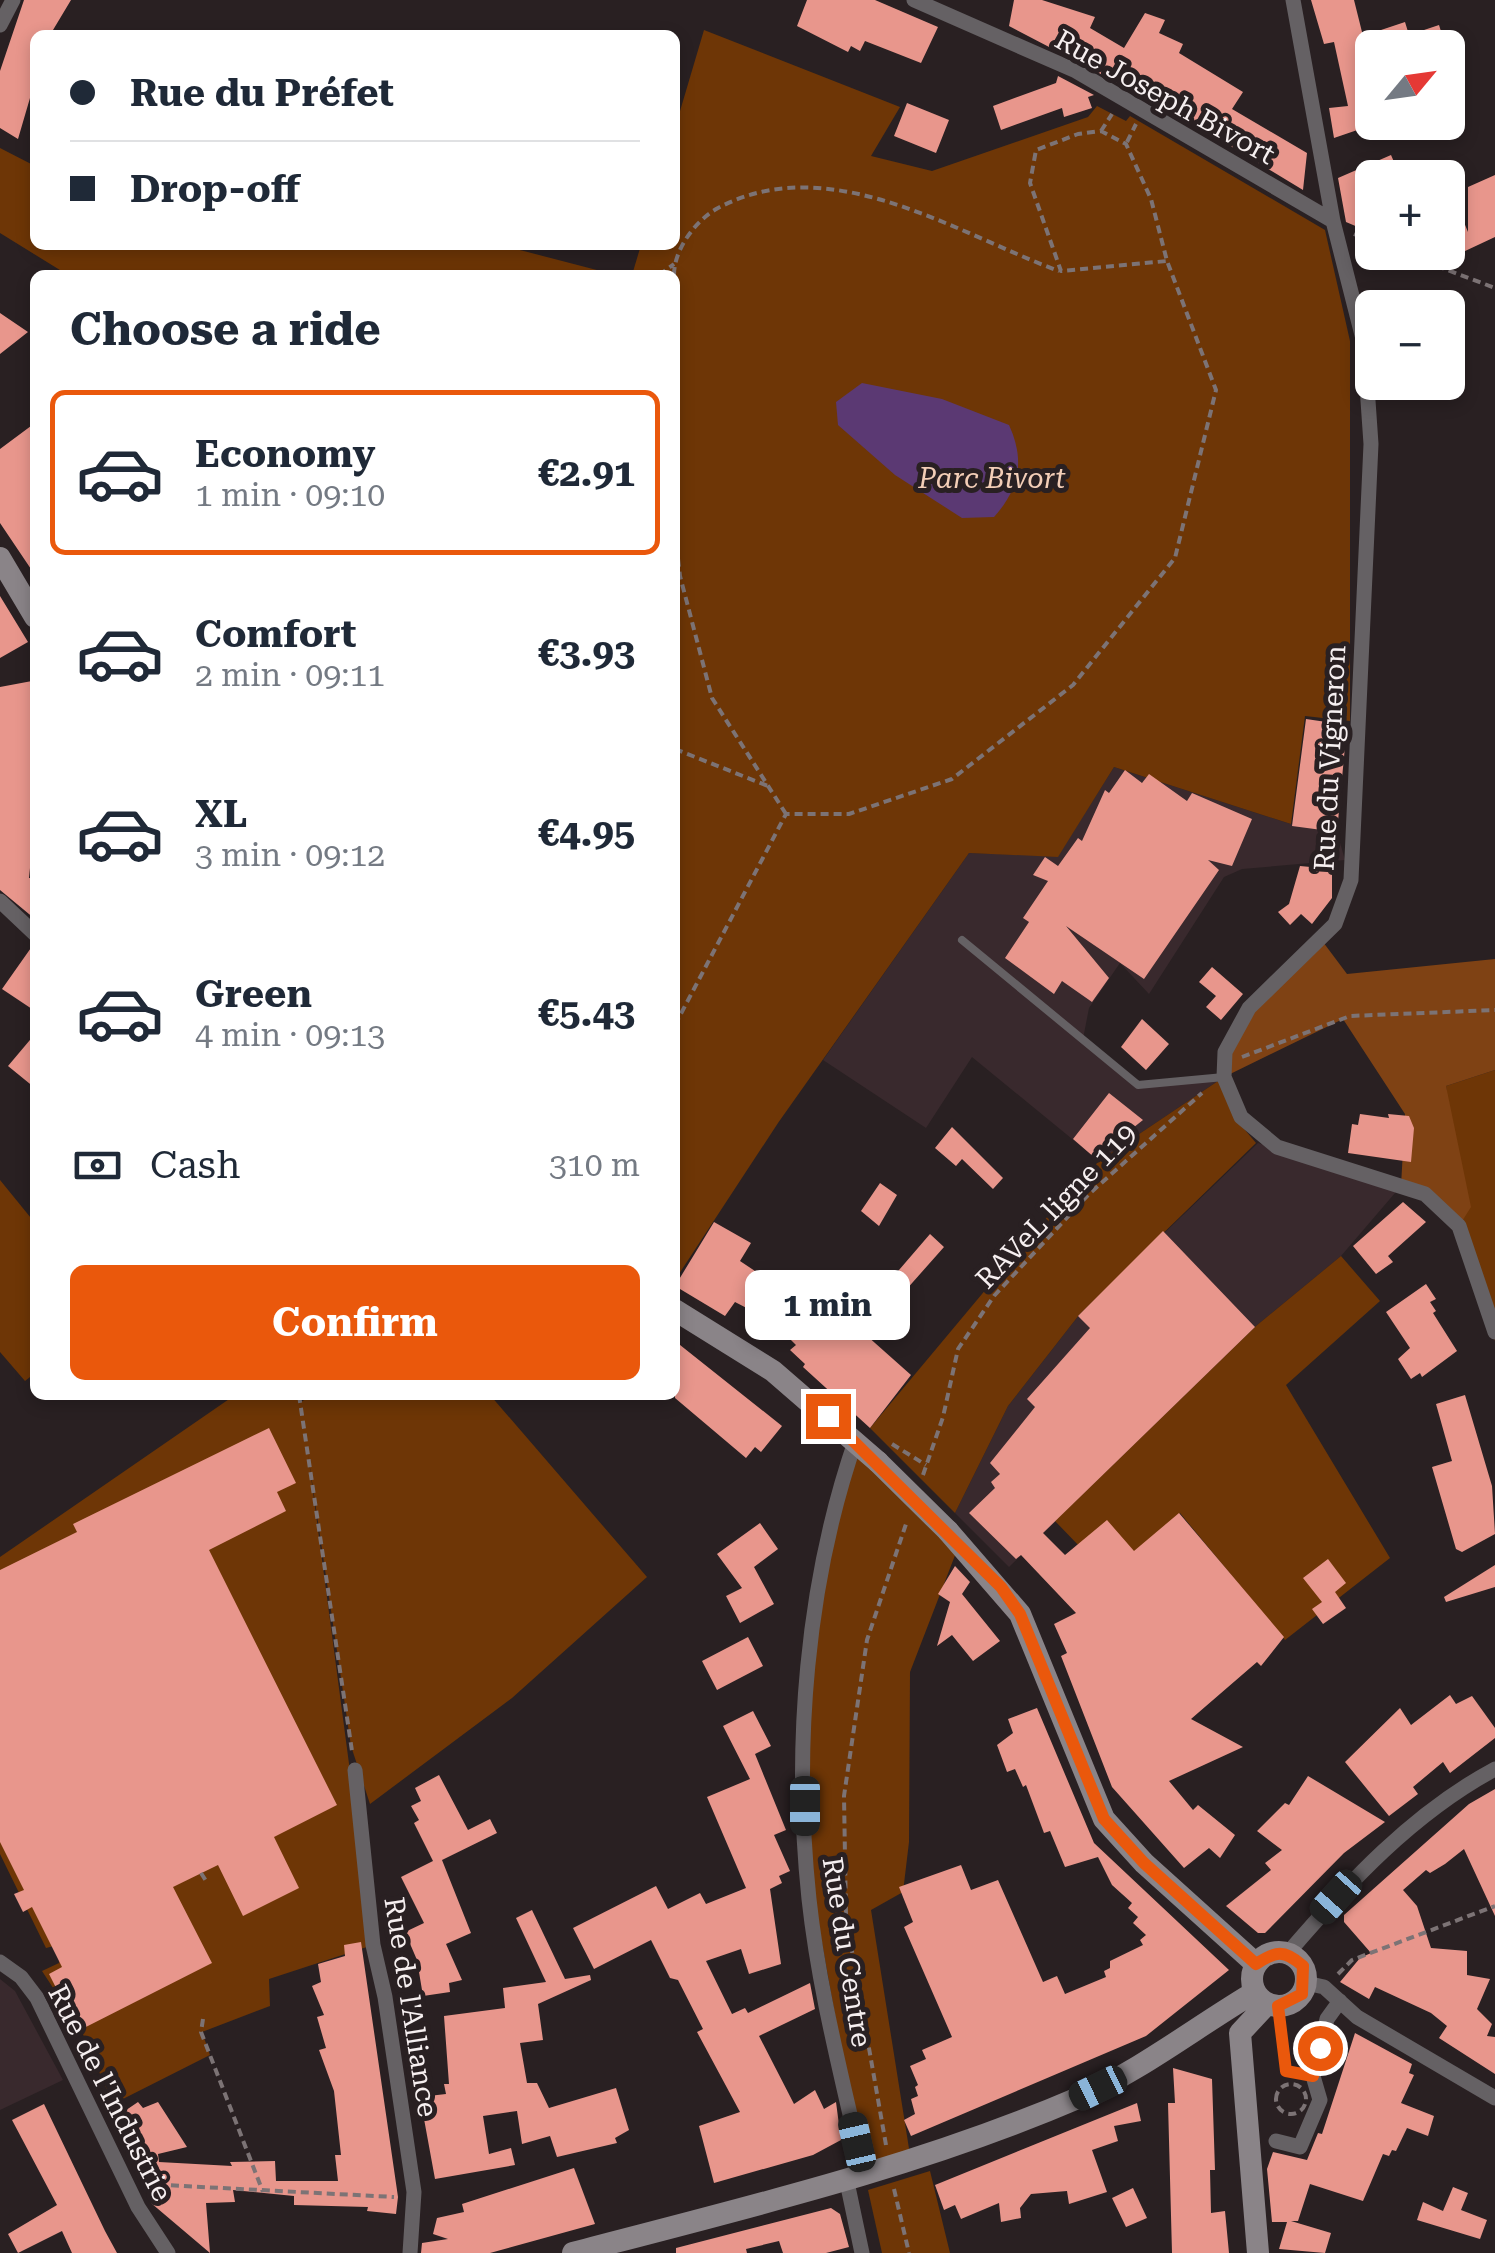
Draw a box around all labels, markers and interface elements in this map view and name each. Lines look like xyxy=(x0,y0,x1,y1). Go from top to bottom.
street label: Rue Joseph Bivort xyxy=(1049,23,1281,171)
north arrow xyxy=(1355,30,1465,140)
map controls xyxy=(1355,30,1465,400)
text: Rue du Préfet xyxy=(130,71,394,115)
button: + xyxy=(1355,160,1465,270)
text: Drop-off xyxy=(130,167,300,211)
button: − xyxy=(1355,290,1465,400)
text: Choose a ride xyxy=(70,303,381,356)
icon: car xyxy=(75,428,165,518)
text: Economy xyxy=(195,432,375,476)
text: €2.91 xyxy=(538,451,635,495)
park label: Parc Bivort xyxy=(917,462,1066,495)
text: 1 min · 09:10 xyxy=(195,476,385,514)
icon: car xyxy=(75,608,165,698)
text: Comfort xyxy=(195,612,356,656)
text: €3.93 xyxy=(538,631,635,675)
street label: Rue du Vigneron xyxy=(1308,644,1352,872)
text: 2 min · 09:11 xyxy=(195,656,385,694)
icon: car xyxy=(75,788,165,878)
text: XL xyxy=(195,792,247,836)
text: €4.95 xyxy=(538,811,635,855)
text: 3 min · 09:12 xyxy=(195,836,385,874)
icon: car xyxy=(75,968,165,1058)
text: Green xyxy=(195,972,312,1016)
text: €5.43 xyxy=(538,991,635,1035)
text: 4 min · 09:13 xyxy=(195,1016,385,1054)
street label: RAVeL ligne 119 xyxy=(969,1117,1143,1295)
icon: cash xyxy=(70,1138,125,1193)
text: Cash xyxy=(150,1143,240,1187)
text: 310 m xyxy=(549,1146,640,1184)
button: Confirm xyxy=(70,1265,640,1380)
callout: 1 min xyxy=(746,1271,910,1341)
text: 1 min xyxy=(783,1286,872,1324)
route end xyxy=(806,1394,851,1439)
car xyxy=(790,1776,820,1836)
street label: Rue du Centre xyxy=(816,1855,878,2049)
car xyxy=(1305,1865,1367,1929)
street label: Rue de l'Alliance xyxy=(377,1895,445,2119)
street label: Rue de l'Industrie xyxy=(41,1979,179,2207)
route start xyxy=(1298,2026,1343,2071)
car xyxy=(1064,2061,1132,2115)
car xyxy=(836,2109,878,2175)

